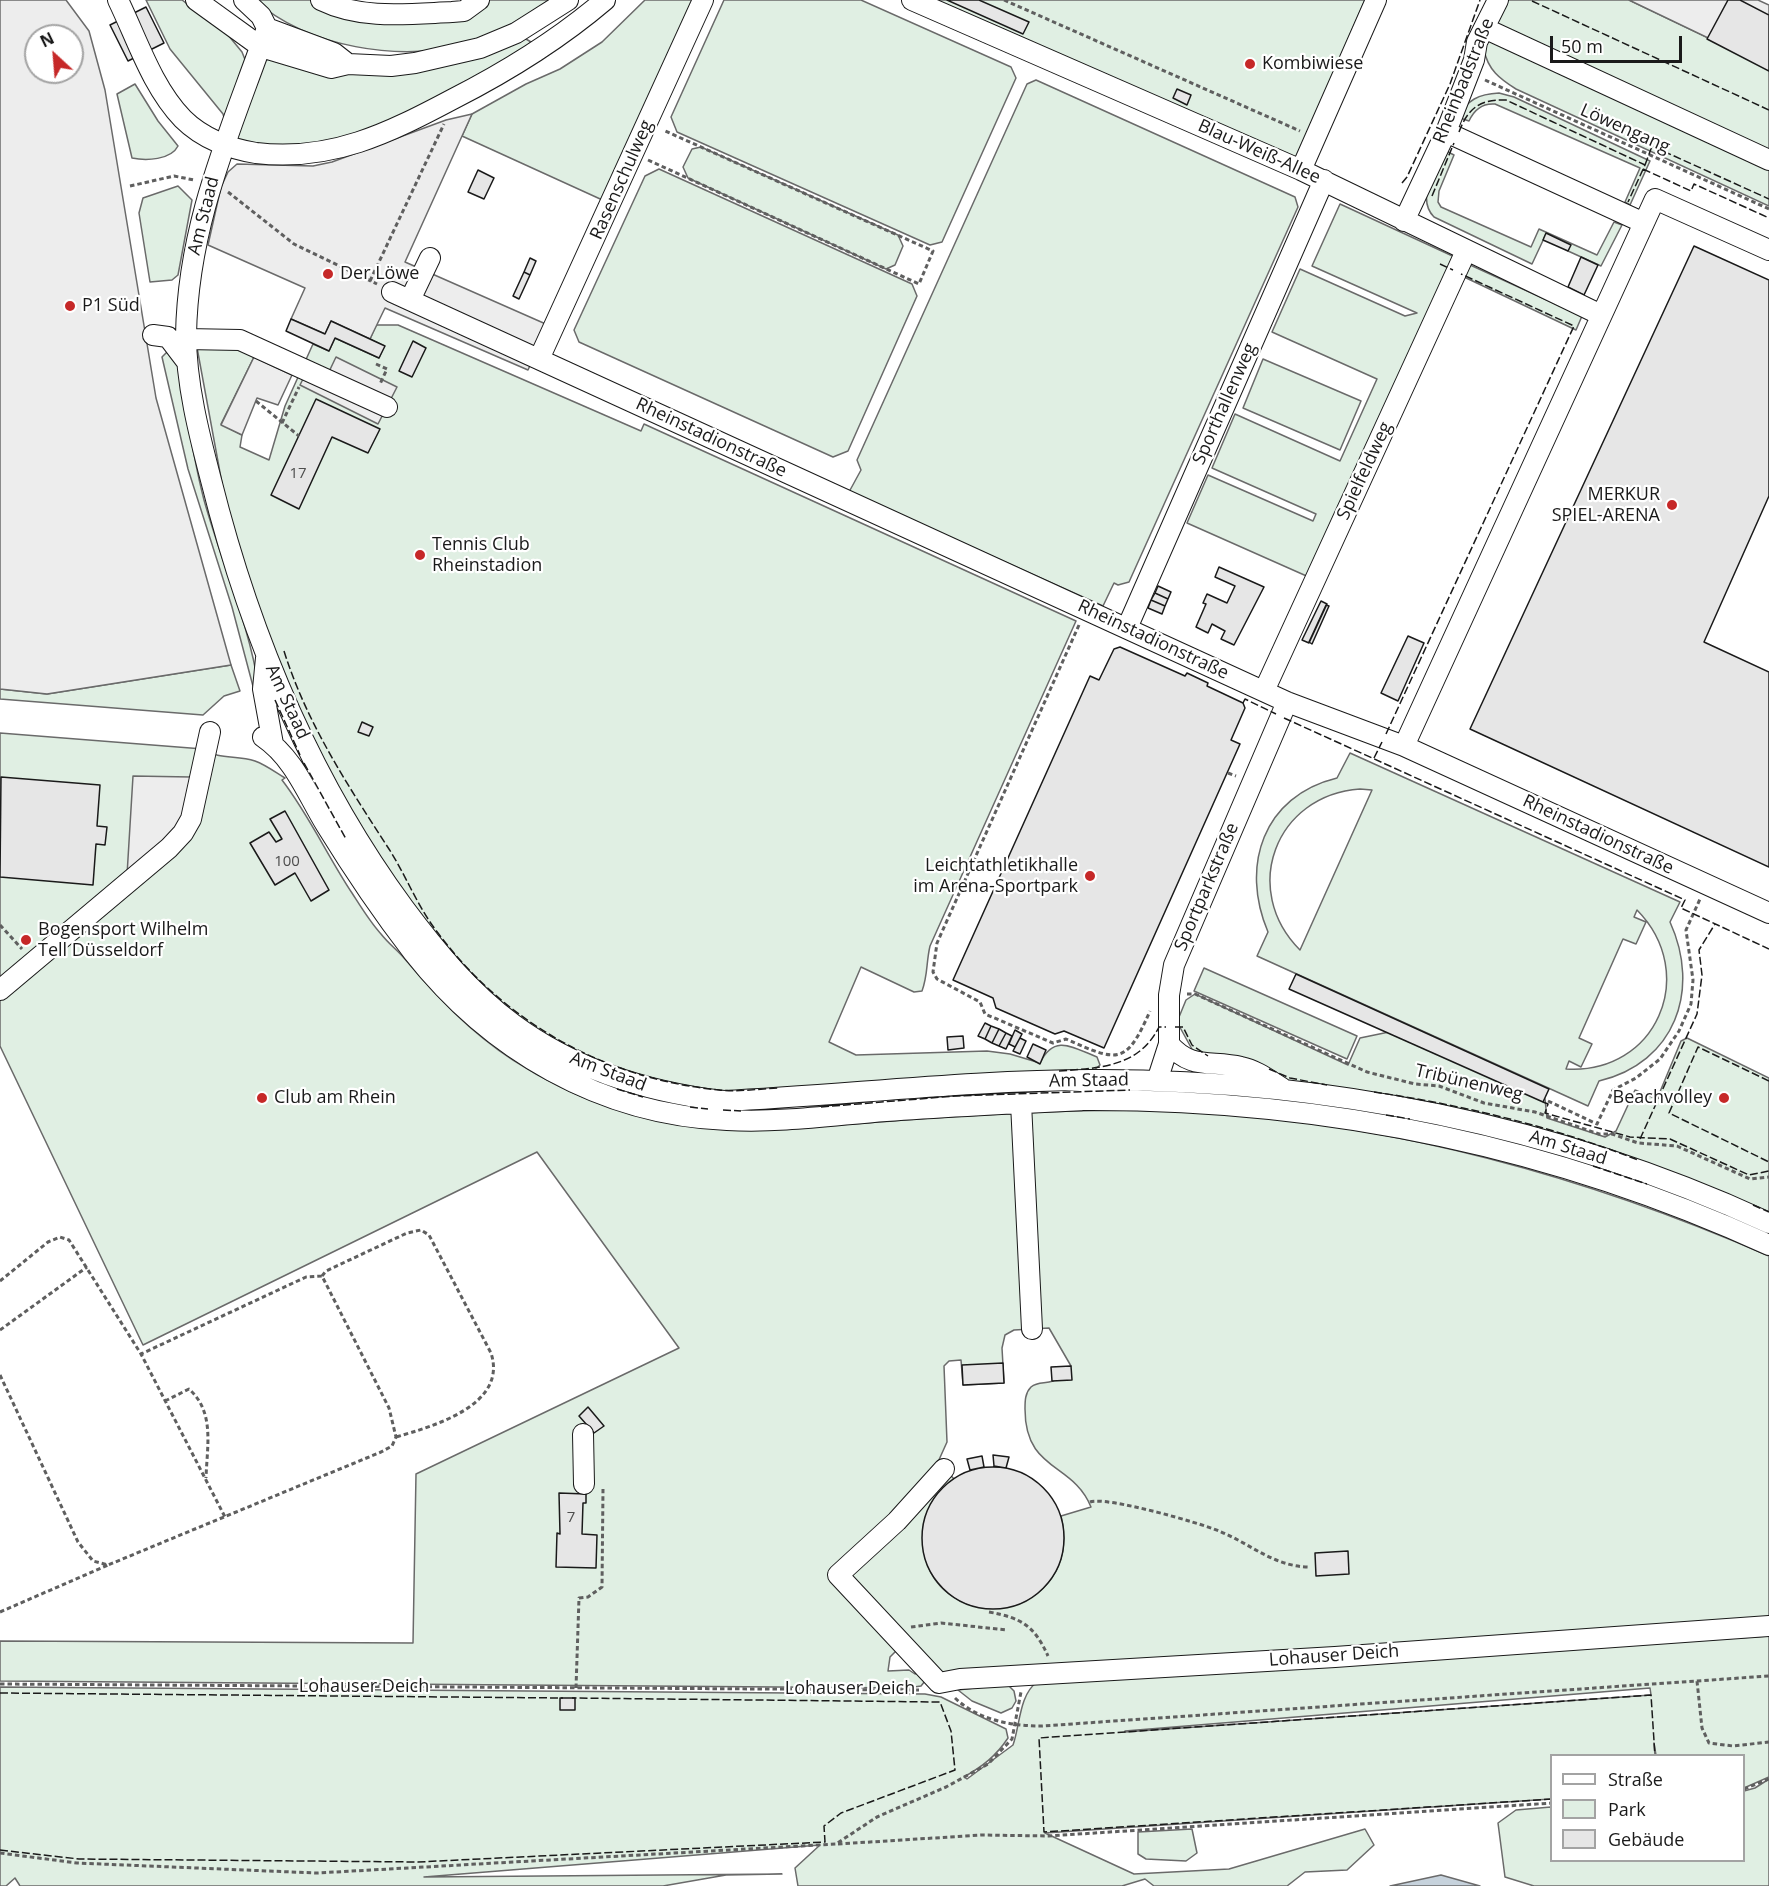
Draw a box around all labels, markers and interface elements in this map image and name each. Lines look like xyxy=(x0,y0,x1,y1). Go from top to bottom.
street label: Rheinbadstraße xyxy=(1429,15,1499,147)
north arrow xyxy=(24,24,84,84)
scale bar xyxy=(1553,24,1685,62)
text: N xyxy=(36,27,58,52)
text: 50 m xyxy=(1561,34,1603,58)
place label: Kombiwiese xyxy=(1262,53,1363,75)
marker: Kombiwiese xyxy=(1243,57,1257,71)
street label: Löwengang xyxy=(1577,100,1673,158)
street label: Blau-Weiß-Allee xyxy=(1194,115,1324,189)
street label: Rasenschulweg xyxy=(586,117,658,243)
street label: Am Staad xyxy=(184,175,224,257)
place label: Der Löwe xyxy=(340,263,419,285)
marker: Der Löwe xyxy=(321,267,335,281)
place label: P1 Süd xyxy=(82,295,140,317)
marker: P1 Süd xyxy=(63,299,77,313)
street label: Sporthallenweg xyxy=(1189,340,1261,468)
street label: Rheinstadionstraße xyxy=(632,394,790,482)
street label: Spielfeldweg xyxy=(1333,419,1397,523)
house number: 17 xyxy=(289,465,307,483)
place label: MERKUR SPIEL-ARENA xyxy=(1552,484,1660,526)
marker: MERKUR SPIEL-ARENA xyxy=(1665,498,1679,512)
place label: Tennis Club Rheinstadion xyxy=(432,534,542,576)
marker: Tennis Club Rheinstadion xyxy=(413,548,427,562)
street label: Rheinstadionstraße xyxy=(1074,596,1232,684)
street label: Am Staad xyxy=(260,661,314,743)
street label: Rheinstadionstraße xyxy=(1519,791,1677,879)
street label: Sportparkstraße xyxy=(1170,820,1244,954)
house number: 100 xyxy=(274,853,300,871)
place label: Leichtathletikhalle im Arena-Sportpark xyxy=(913,855,1078,898)
marker: Leichtathletikhalle im Arena-Sportpark xyxy=(1083,869,1097,883)
place label: Bogensport Wilhelm Tell Düsseldorf xyxy=(38,919,208,962)
marker: Bogensport Wilhelm Tell Düsseldorf xyxy=(19,933,33,947)
street label: Am Staad xyxy=(567,1048,649,1096)
street label: Tribünenweg xyxy=(1413,1060,1525,1106)
street label: Am Staad xyxy=(1049,1070,1129,1092)
place label: Club am Rhein xyxy=(274,1087,396,1109)
place label: Beachvolley xyxy=(1613,1087,1712,1109)
marker: Club am Rhein xyxy=(255,1091,269,1105)
marker: Beachvolley xyxy=(1717,1091,1731,1105)
street label: Am Staad xyxy=(1527,1126,1609,1170)
house number: 7 xyxy=(567,1509,575,1527)
street label: Lohauser Deich xyxy=(1268,1641,1400,1671)
street label: Lohauser Deich xyxy=(299,1676,429,1698)
street label: Lohauser Deich xyxy=(785,1678,915,1700)
legend xyxy=(1550,1754,1745,1862)
text: Straße xyxy=(1608,1767,1663,1791)
text: Park xyxy=(1608,1797,1646,1821)
text: Gebäude xyxy=(1608,1827,1684,1851)

